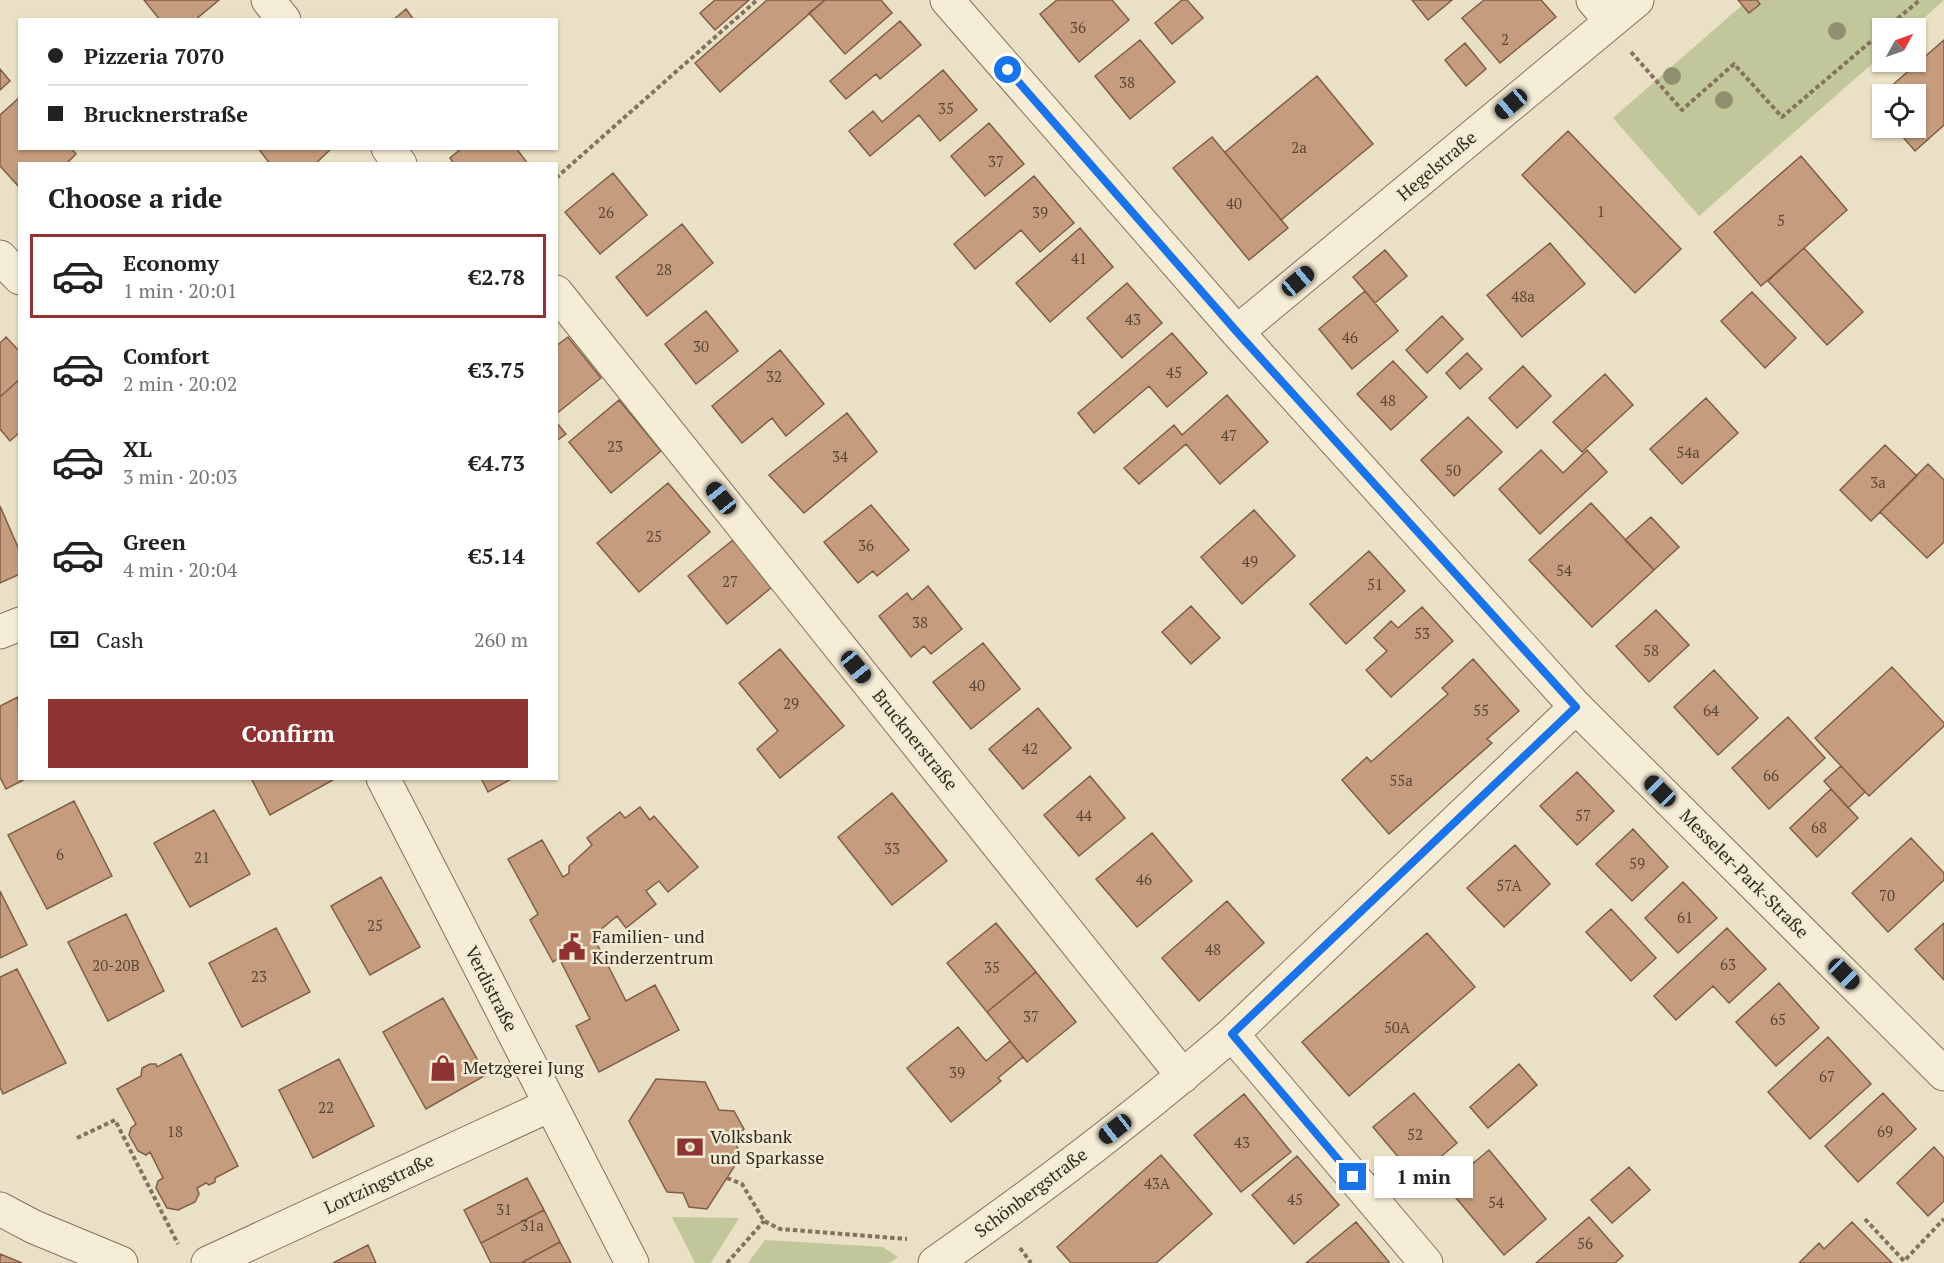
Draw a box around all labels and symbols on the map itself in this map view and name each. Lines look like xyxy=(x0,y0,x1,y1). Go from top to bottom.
house number: 36 xyxy=(1070,17,1086,37)
north arrow xyxy=(1872,18,1926,72)
house number: 2 xyxy=(1501,29,1509,49)
route start xyxy=(994,56,1021,83)
house number: 38 xyxy=(1119,72,1135,92)
car xyxy=(1491,86,1531,122)
house number: 35 xyxy=(938,98,954,118)
street label: Hegelstraße xyxy=(1391,125,1481,206)
house number: 2a xyxy=(1291,137,1307,157)
house number: 37 xyxy=(988,151,1004,171)
house number: 40 xyxy=(1226,193,1242,213)
house number: 1 xyxy=(1597,201,1605,221)
house number: 26 xyxy=(598,202,614,222)
house number: 39 xyxy=(1032,202,1048,222)
house number: 5 xyxy=(1777,210,1785,230)
house number: 41 xyxy=(1071,248,1087,268)
house number: 28 xyxy=(656,259,672,279)
car xyxy=(1278,263,1318,299)
house number: 48a xyxy=(1511,286,1535,306)
house number: 43 xyxy=(1125,309,1141,329)
house number: 46 xyxy=(1342,327,1358,347)
house number: 30 xyxy=(693,336,709,356)
house number: 45 xyxy=(1166,362,1182,382)
house number: 32 xyxy=(766,366,782,386)
house number: 48 xyxy=(1380,390,1396,410)
house number: 47 xyxy=(1221,425,1237,445)
house number: 23 xyxy=(607,436,623,456)
house number: 54a xyxy=(1676,442,1700,462)
house number: 34 xyxy=(832,446,848,466)
house number: 50 xyxy=(1445,460,1461,480)
house number: 3a xyxy=(1870,472,1886,492)
car xyxy=(703,478,739,518)
house number: 25 xyxy=(646,526,662,546)
house number: 36 xyxy=(858,535,874,555)
house number: 49 xyxy=(1242,551,1258,571)
house number: 54 xyxy=(1556,560,1572,580)
house number: 27 xyxy=(722,571,738,591)
house number: 51 xyxy=(1367,574,1383,594)
house number: 38 xyxy=(912,612,928,632)
house number: 53 xyxy=(1414,623,1430,643)
house number: 58 xyxy=(1643,640,1659,660)
car xyxy=(838,647,874,687)
house number: 40 xyxy=(969,675,985,695)
street label: Brucknerstraße xyxy=(868,684,964,795)
house number: 29 xyxy=(783,693,799,713)
house number: 55 xyxy=(1473,700,1489,720)
house number: 64 xyxy=(1703,700,1719,720)
house number: 42 xyxy=(1022,738,1038,758)
house number: 66 xyxy=(1763,765,1779,785)
house number: 55a xyxy=(1389,770,1413,790)
car xyxy=(1641,772,1679,810)
street label: Messeler-Park-Straße xyxy=(1675,803,1815,943)
house number: 44 xyxy=(1076,805,1092,825)
house number: 57 xyxy=(1575,805,1591,825)
house number: 68 xyxy=(1811,817,1827,837)
house number: 33 xyxy=(884,838,900,858)
house number: 6 xyxy=(56,844,64,864)
house number: 21 xyxy=(194,847,210,867)
house number: 59 xyxy=(1629,853,1645,873)
house number: 46 xyxy=(1136,869,1152,889)
house number: 57A xyxy=(1496,875,1522,895)
house number: 70 xyxy=(1879,885,1895,905)
house number: 61 xyxy=(1677,907,1693,927)
house number: 25 xyxy=(367,915,383,935)
place label: Familien- und Kinderzentrum xyxy=(592,924,714,969)
public building icon: Familien- und Kinderzentrum xyxy=(557,932,587,962)
house number: 48 xyxy=(1205,939,1221,959)
street label: Verdistraße xyxy=(460,942,524,1035)
house number: 63 xyxy=(1720,954,1736,974)
house number: 20-20B xyxy=(92,955,140,975)
car xyxy=(1825,955,1863,993)
house number: 35 xyxy=(984,957,1000,977)
house number: 23 xyxy=(251,966,267,986)
house number: 37 xyxy=(1023,1006,1039,1026)
house number: 65 xyxy=(1770,1009,1786,1029)
house number: 50A xyxy=(1384,1017,1411,1037)
shop icon: Metzgerei Jung xyxy=(428,1053,458,1083)
place label: Metzgerei Jung xyxy=(463,1055,584,1079)
house number: 39 xyxy=(949,1062,965,1082)
house number: 67 xyxy=(1819,1066,1835,1086)
house number: 22 xyxy=(318,1097,334,1117)
car xyxy=(1095,1111,1135,1147)
house number: 18 xyxy=(167,1121,183,1141)
house number: 69 xyxy=(1877,1121,1893,1141)
place label: Volksbank und Sparkasse xyxy=(710,1124,824,1169)
house number: 52 xyxy=(1407,1124,1423,1144)
bank icon: Volksbank und Sparkasse xyxy=(675,1132,705,1162)
house number: 43 xyxy=(1234,1132,1250,1152)
street label: Schönbergstraße xyxy=(969,1142,1092,1243)
street label: Lortzingstraße xyxy=(320,1147,437,1219)
callout: 1 min xyxy=(1374,1156,1473,1198)
route end xyxy=(1339,1163,1366,1190)
house number: 43A xyxy=(1144,1173,1171,1193)
house number: 45 xyxy=(1287,1189,1303,1209)
house number: 54 xyxy=(1488,1192,1504,1212)
house number: 31 xyxy=(496,1199,512,1219)
house number: 31a xyxy=(520,1215,544,1235)
house number: 56 xyxy=(1577,1233,1593,1253)

